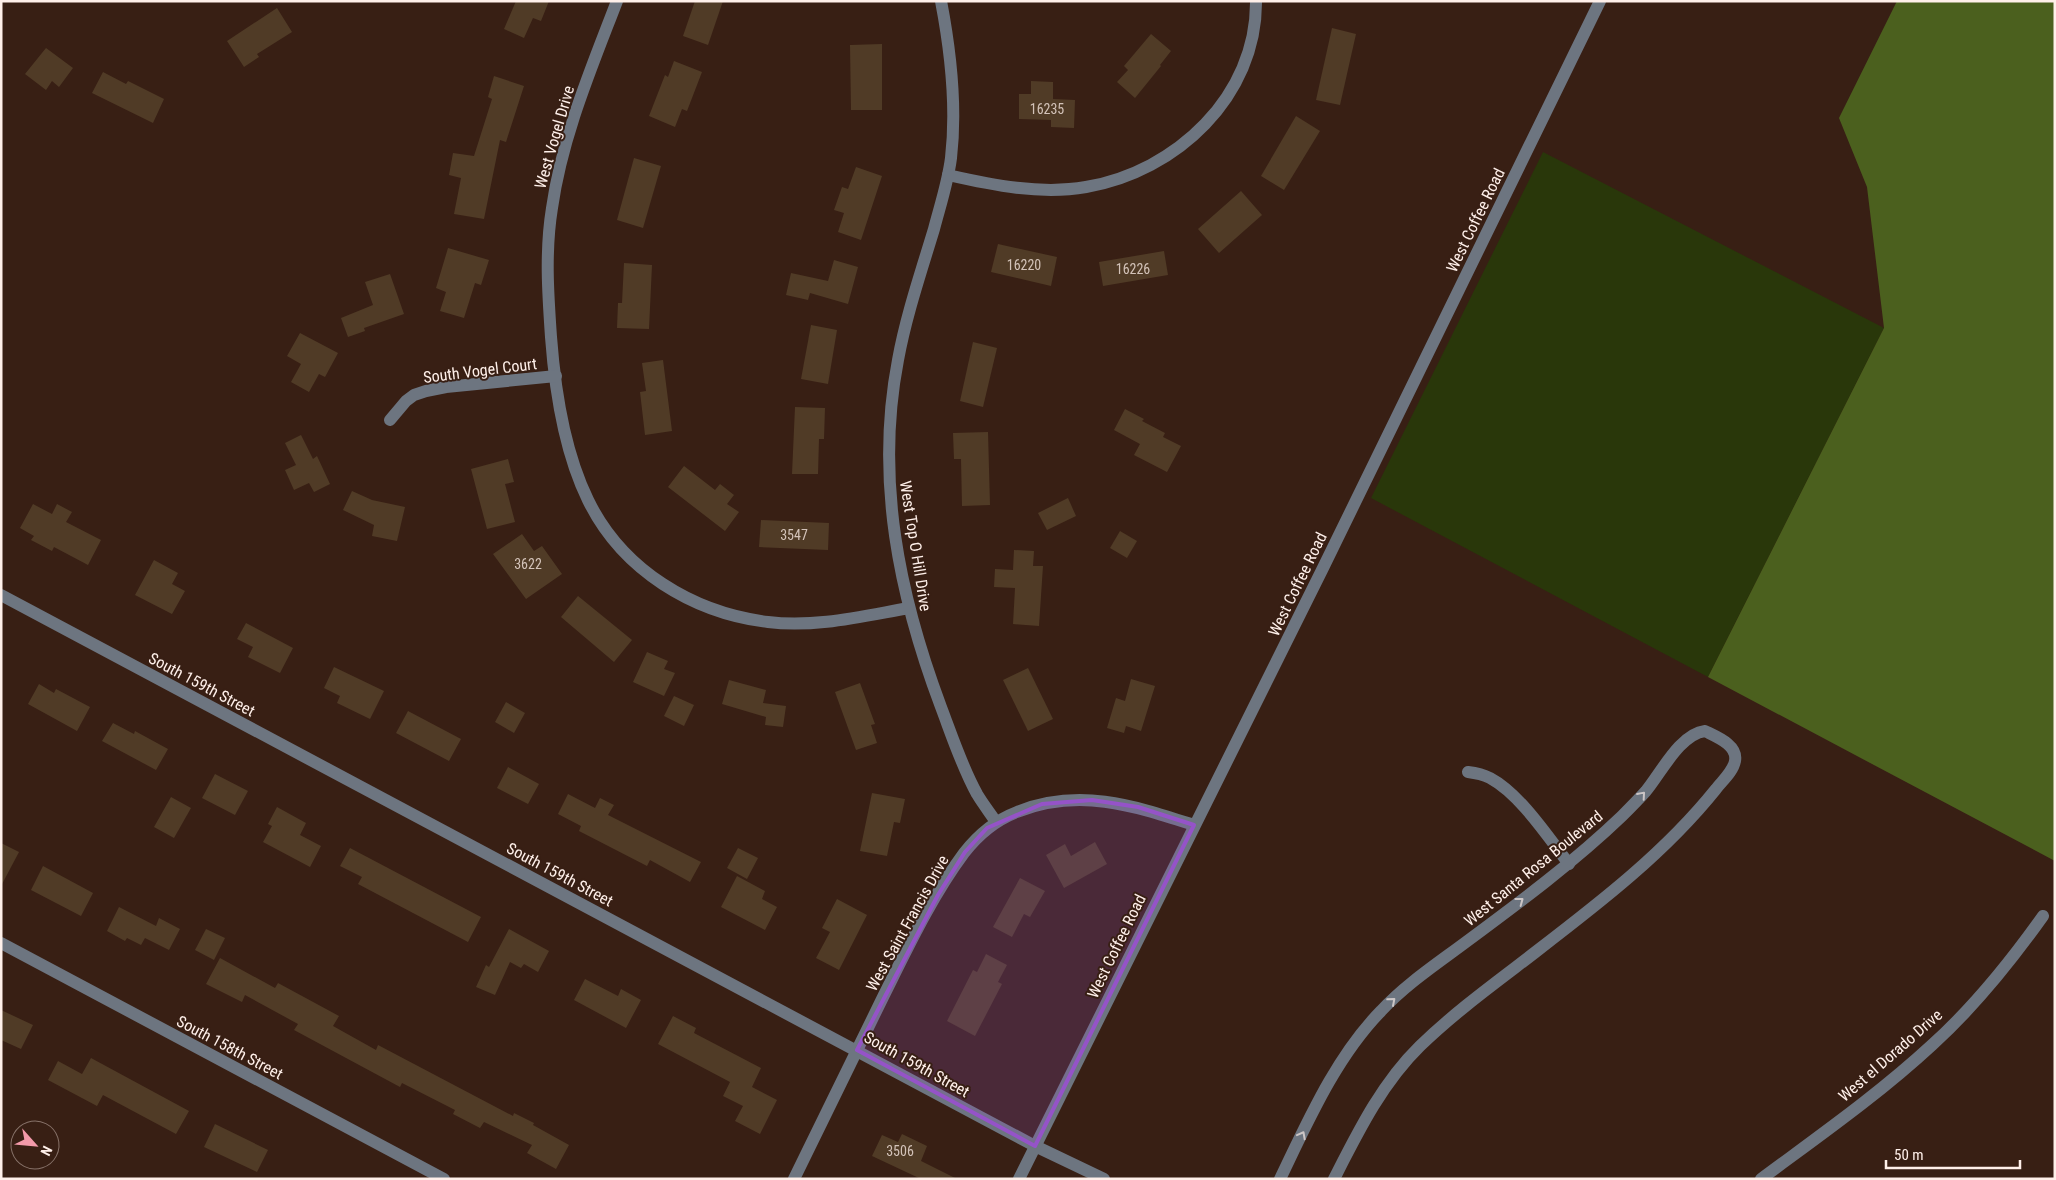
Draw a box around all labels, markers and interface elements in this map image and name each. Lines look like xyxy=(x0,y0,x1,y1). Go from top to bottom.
street label: West Vogel Drive xyxy=(531,83,578,191)
house number: 16235 xyxy=(1030,101,1064,117)
street label: West Coffee Road xyxy=(1442,165,1509,275)
house number: 16220 xyxy=(1007,257,1041,273)
house number: 16226 xyxy=(1116,261,1150,277)
street label: South Vogel Court xyxy=(422,354,538,387)
street label: West Top O Hill Drive xyxy=(896,479,935,613)
house number: 3547 xyxy=(780,527,808,543)
street label: West Coffee Road xyxy=(1264,529,1331,639)
house number: 3622 xyxy=(514,556,542,572)
street label: South 159th Street xyxy=(145,648,258,721)
one-way arrow xyxy=(1636,791,1645,800)
street label: West Santa Rosa Boulevard xyxy=(1460,807,1606,930)
street label: South 159th Street xyxy=(503,838,616,911)
street label: West Saint Francis Drive xyxy=(862,852,953,994)
street label: West Coffee Road xyxy=(1083,891,1150,1001)
one-way arrow xyxy=(1514,899,1523,907)
one-way arrow xyxy=(1386,998,1395,1007)
street label: West el Dorado Drive xyxy=(1835,1005,1946,1106)
street label: South 158th Street xyxy=(173,1011,286,1084)
street label: South 159th Street xyxy=(861,1028,973,1101)
north arrow xyxy=(10,1120,60,1170)
one-way arrow xyxy=(1296,1131,1306,1140)
scale bar xyxy=(1886,1138,2020,1170)
text: N xyxy=(38,1143,56,1158)
house number: 3506 xyxy=(886,1143,914,1159)
text: 50 m xyxy=(1894,1146,1924,1164)

